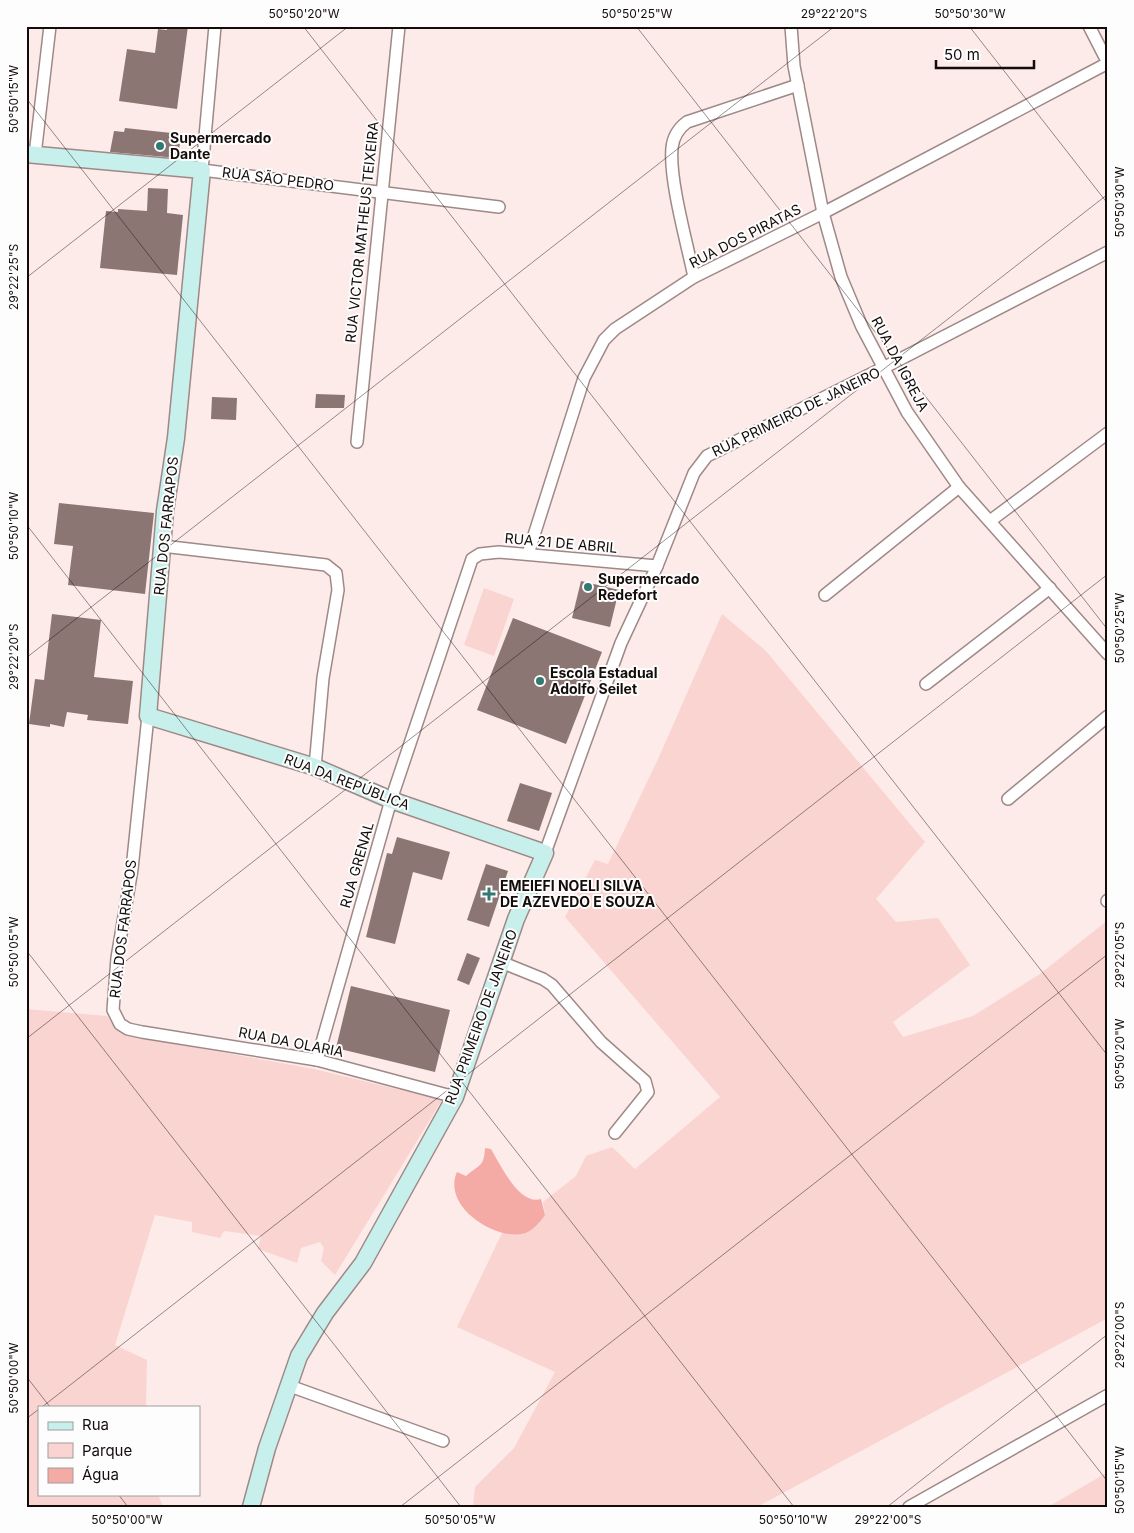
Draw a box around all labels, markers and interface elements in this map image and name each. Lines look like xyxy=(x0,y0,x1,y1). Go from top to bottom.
text: 50°50'20"W xyxy=(268,6,340,21)
text: 50°50'25"W xyxy=(602,6,673,21)
text: 29°22'20"S xyxy=(801,6,868,21)
text: 50°50'30"W xyxy=(934,6,1006,21)
scale bar xyxy=(936,38,1034,70)
text: 50 m xyxy=(944,45,980,64)
text: 50°50'15"W xyxy=(6,65,21,133)
street label: RUA VICTOR MATHEUS TEIXEIRA xyxy=(341,120,382,344)
place label: Supermercado Dante xyxy=(170,129,272,162)
marker: Supermercado Dante xyxy=(154,140,166,152)
street label: RUA SÃO PEDRO xyxy=(221,163,335,194)
text: 50°50'30"W xyxy=(1112,166,1127,238)
street label: RUA DOS PIRATAS xyxy=(686,200,804,271)
text: 29°22'25"S xyxy=(6,244,21,310)
street label: RUA DA IGREJA xyxy=(868,313,933,414)
street label: RUA PRIMEIRO DE JANEIRO xyxy=(709,363,883,460)
street label: RUA DOS FARRAPOS xyxy=(150,456,181,596)
text: 50°50'10"W xyxy=(6,492,21,560)
street label: RUA 21 DE ABRIL xyxy=(504,529,618,556)
place label: Supermercado Redefort xyxy=(598,570,700,603)
marker: Supermercado Redefort xyxy=(582,581,594,593)
text: 50°50'25"W xyxy=(1112,592,1127,663)
text: 29°22'20"S xyxy=(6,623,21,690)
place label: Escola Estadual Adolfo Seilet xyxy=(550,664,658,697)
marker: Escola Estadual Adolfo Seilet xyxy=(534,675,546,687)
street label: RUA DA REPÚBLICA xyxy=(282,750,413,813)
street label: RUA GRENAL xyxy=(336,820,377,910)
street label: RUA DOS FARRAPOS xyxy=(106,859,139,999)
place label: EMEIEFI NOELI SILVA DE AZEVEDO E SOUZA xyxy=(500,877,656,910)
marker: EMEIEFI NOELI SILVA DE AZEVEDO E SOUZA xyxy=(482,887,496,901)
text: 50°50'05"W xyxy=(6,916,21,988)
text: 29°22'05"S xyxy=(1112,921,1127,988)
street label: RUA PRIMEIRO DE JANEIRO xyxy=(441,927,520,1107)
text: 50°50'20"W xyxy=(1112,1018,1127,1090)
street label: RUA DA OLARIA xyxy=(237,1023,345,1060)
text: 29°22'00"S xyxy=(1112,1301,1127,1368)
text: 50°50'00"W xyxy=(6,1342,21,1414)
legend xyxy=(38,1406,200,1496)
text: Rua xyxy=(82,1415,109,1434)
text: Parque xyxy=(82,1441,132,1460)
text: 50°50'15"W xyxy=(1112,1446,1127,1514)
text: Água xyxy=(82,1465,119,1484)
text: 50°50'00"W xyxy=(91,1512,163,1527)
text: 50°50'05"W xyxy=(424,1512,496,1527)
text: 50°50'10"W xyxy=(759,1512,828,1527)
text: 29°22'00"S xyxy=(855,1512,922,1527)

